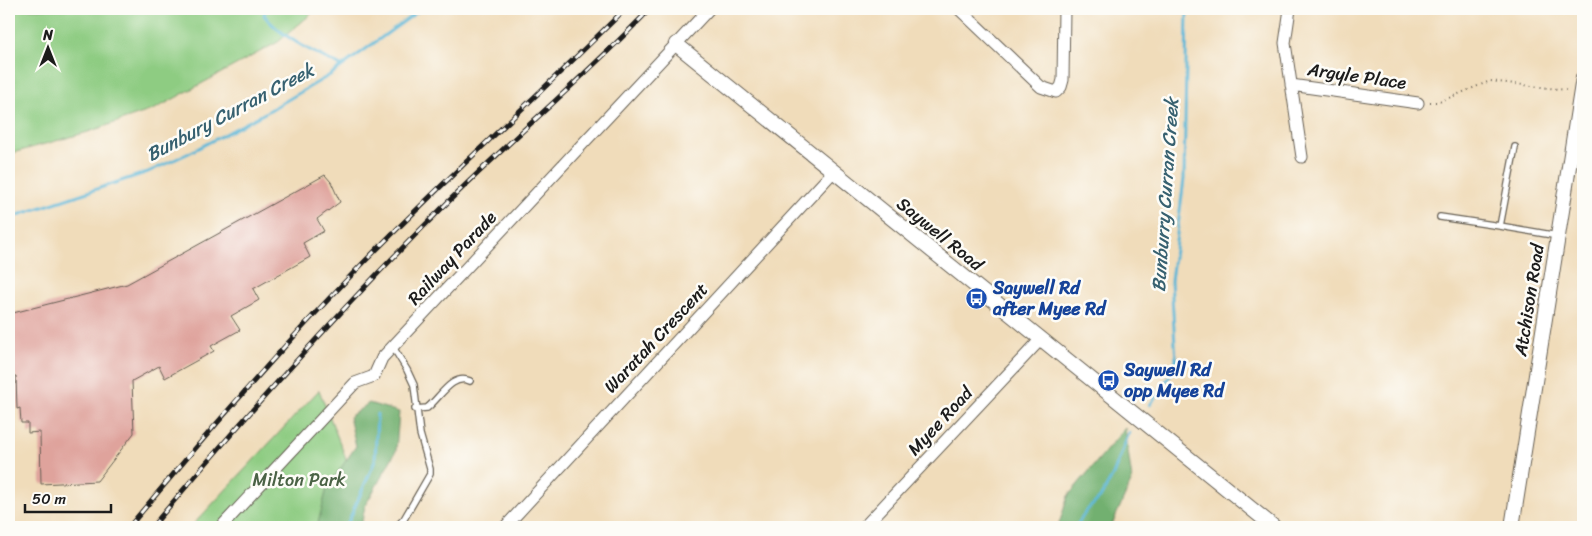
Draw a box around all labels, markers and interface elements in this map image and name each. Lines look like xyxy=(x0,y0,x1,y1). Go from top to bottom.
north arrow xyxy=(22,22,72,72)
text: N xyxy=(42,23,53,48)
water label: Bunbury Curran Creek xyxy=(140,53,321,170)
street label: Argyle Place xyxy=(1305,53,1409,99)
water label: Bunburry Curran Creek xyxy=(1142,94,1188,293)
street label: Saywell Road xyxy=(889,189,992,280)
street label: Railway Parade xyxy=(399,203,505,313)
street label: Atchison Road xyxy=(1504,240,1554,359)
place label: Saywell Rd after Myee Rd xyxy=(992,272,1107,325)
street label: Waratah Crescent xyxy=(596,275,716,401)
bus stop icon: Saywell Rd after Myee Rd xyxy=(965,286,989,310)
place label: Saywell Rd opp Myee Rd xyxy=(1123,354,1225,407)
bus stop icon: Saywell Rd opp Myee Rd xyxy=(1096,368,1120,392)
street label: Myee Road xyxy=(899,378,982,463)
park label: Milton Park xyxy=(252,464,346,496)
scale bar xyxy=(25,481,111,513)
text: 50 m xyxy=(32,486,67,512)

